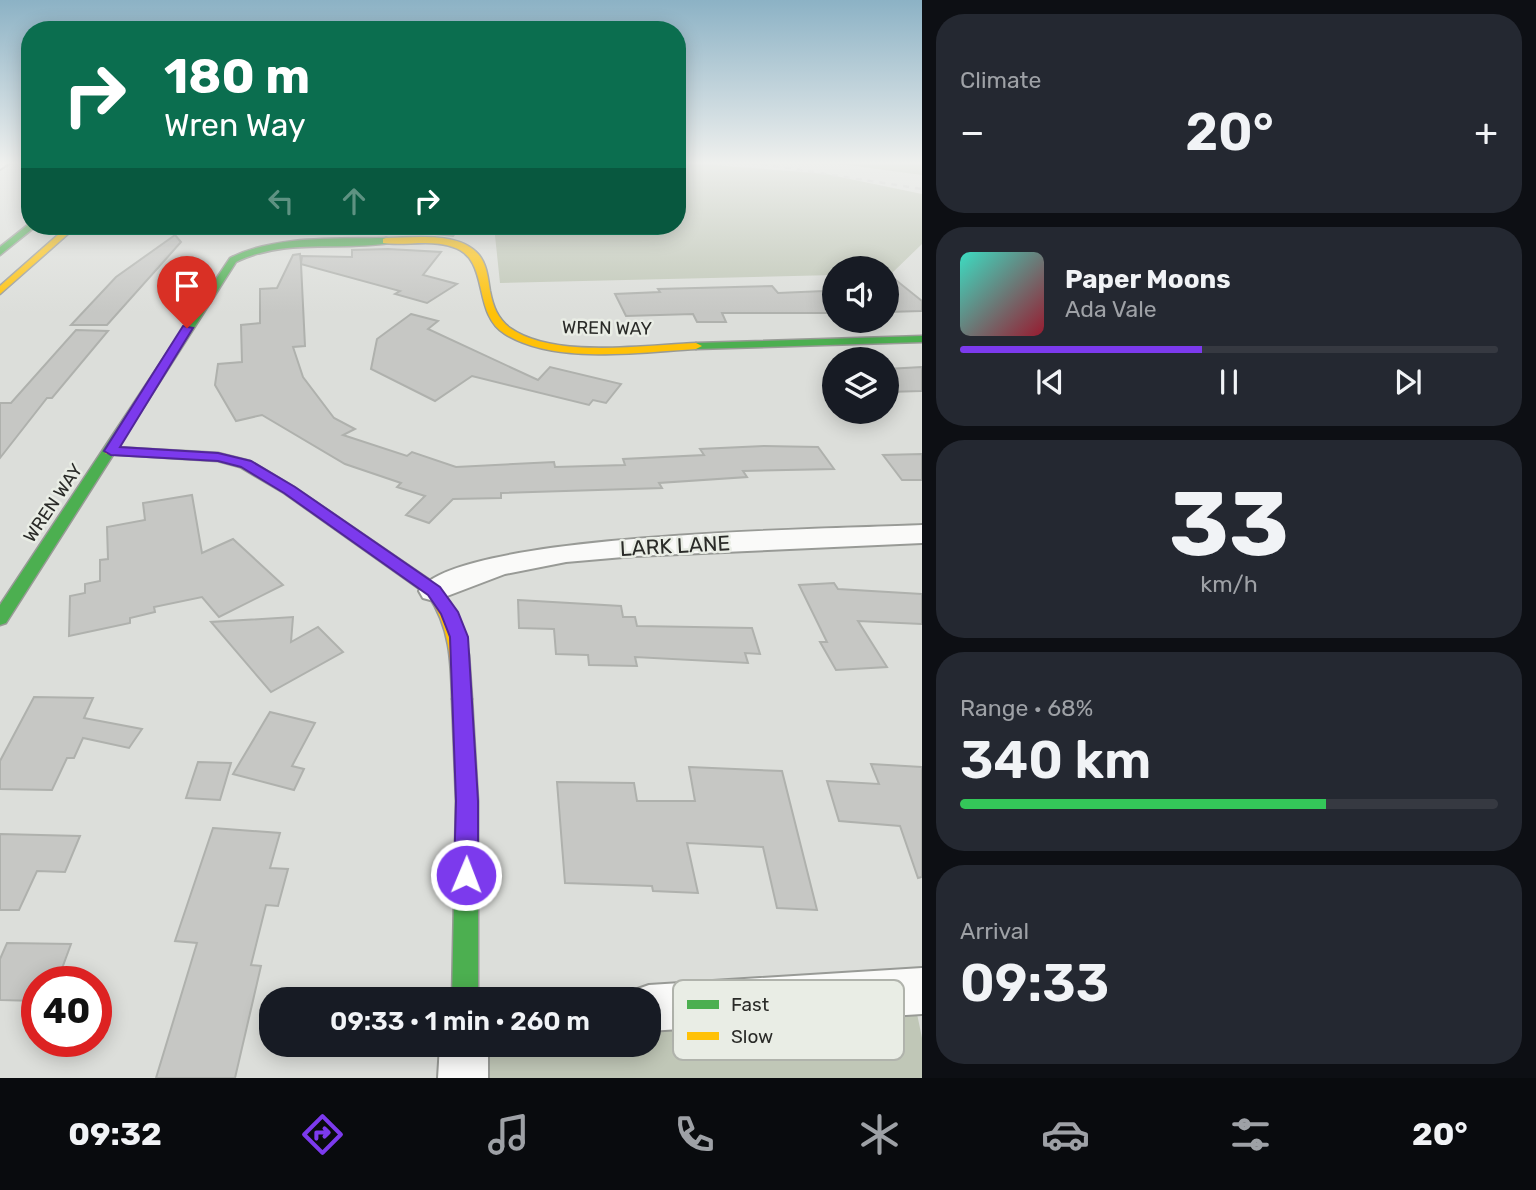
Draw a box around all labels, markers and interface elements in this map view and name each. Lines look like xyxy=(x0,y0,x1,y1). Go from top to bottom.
text: 180 m xyxy=(164,47,310,105)
icon: right xyxy=(49,49,140,140)
text: Climate xyxy=(960,66,1041,94)
text: 20° xyxy=(1185,101,1274,163)
text: Wren Way xyxy=(164,106,306,144)
text: − xyxy=(960,109,985,155)
text: + xyxy=(1474,109,1498,155)
icon: left xyxy=(262,182,300,220)
icon: ahead xyxy=(335,182,373,220)
icon: right xyxy=(408,182,446,220)
pin xyxy=(157,256,217,328)
map controls xyxy=(822,256,899,424)
button: sound xyxy=(822,256,899,333)
text: Paper Moons xyxy=(1065,264,1231,295)
icon: arrive xyxy=(168,267,206,305)
text: Ada Vale xyxy=(1065,295,1157,323)
street label: WREN WAY xyxy=(562,316,653,340)
button: layers xyxy=(822,347,899,424)
icon: previous xyxy=(1031,363,1069,401)
icon: pause xyxy=(1210,363,1248,401)
icon: next xyxy=(1389,363,1427,401)
street label: WREN WAY xyxy=(19,459,88,547)
text: 33 xyxy=(1169,470,1289,578)
street label: LARK LANE xyxy=(619,530,731,561)
text: km/h xyxy=(1200,570,1258,598)
text: Range · 68% xyxy=(960,694,1093,722)
text: 340 km xyxy=(960,729,1151,791)
position arrow xyxy=(429,838,503,912)
text: Arrival xyxy=(960,917,1029,945)
text: 09:33 xyxy=(960,952,1109,1014)
speed limit sign: 40 xyxy=(21,966,112,1057)
legend xyxy=(673,980,904,1060)
text: Fast xyxy=(731,993,770,1016)
text: 09:33 · 1 min · 260 m xyxy=(330,1006,590,1037)
text: Slow xyxy=(731,1025,773,1048)
icon: directions xyxy=(298,1110,347,1159)
icon: music xyxy=(484,1110,533,1159)
icon: phone xyxy=(670,1110,719,1159)
icon: climate xyxy=(855,1110,904,1159)
icon: car xyxy=(1041,1110,1090,1159)
icon: filters xyxy=(1226,1110,1275,1159)
text: 09:32 xyxy=(68,1115,162,1153)
text: 20° xyxy=(1412,1115,1468,1153)

